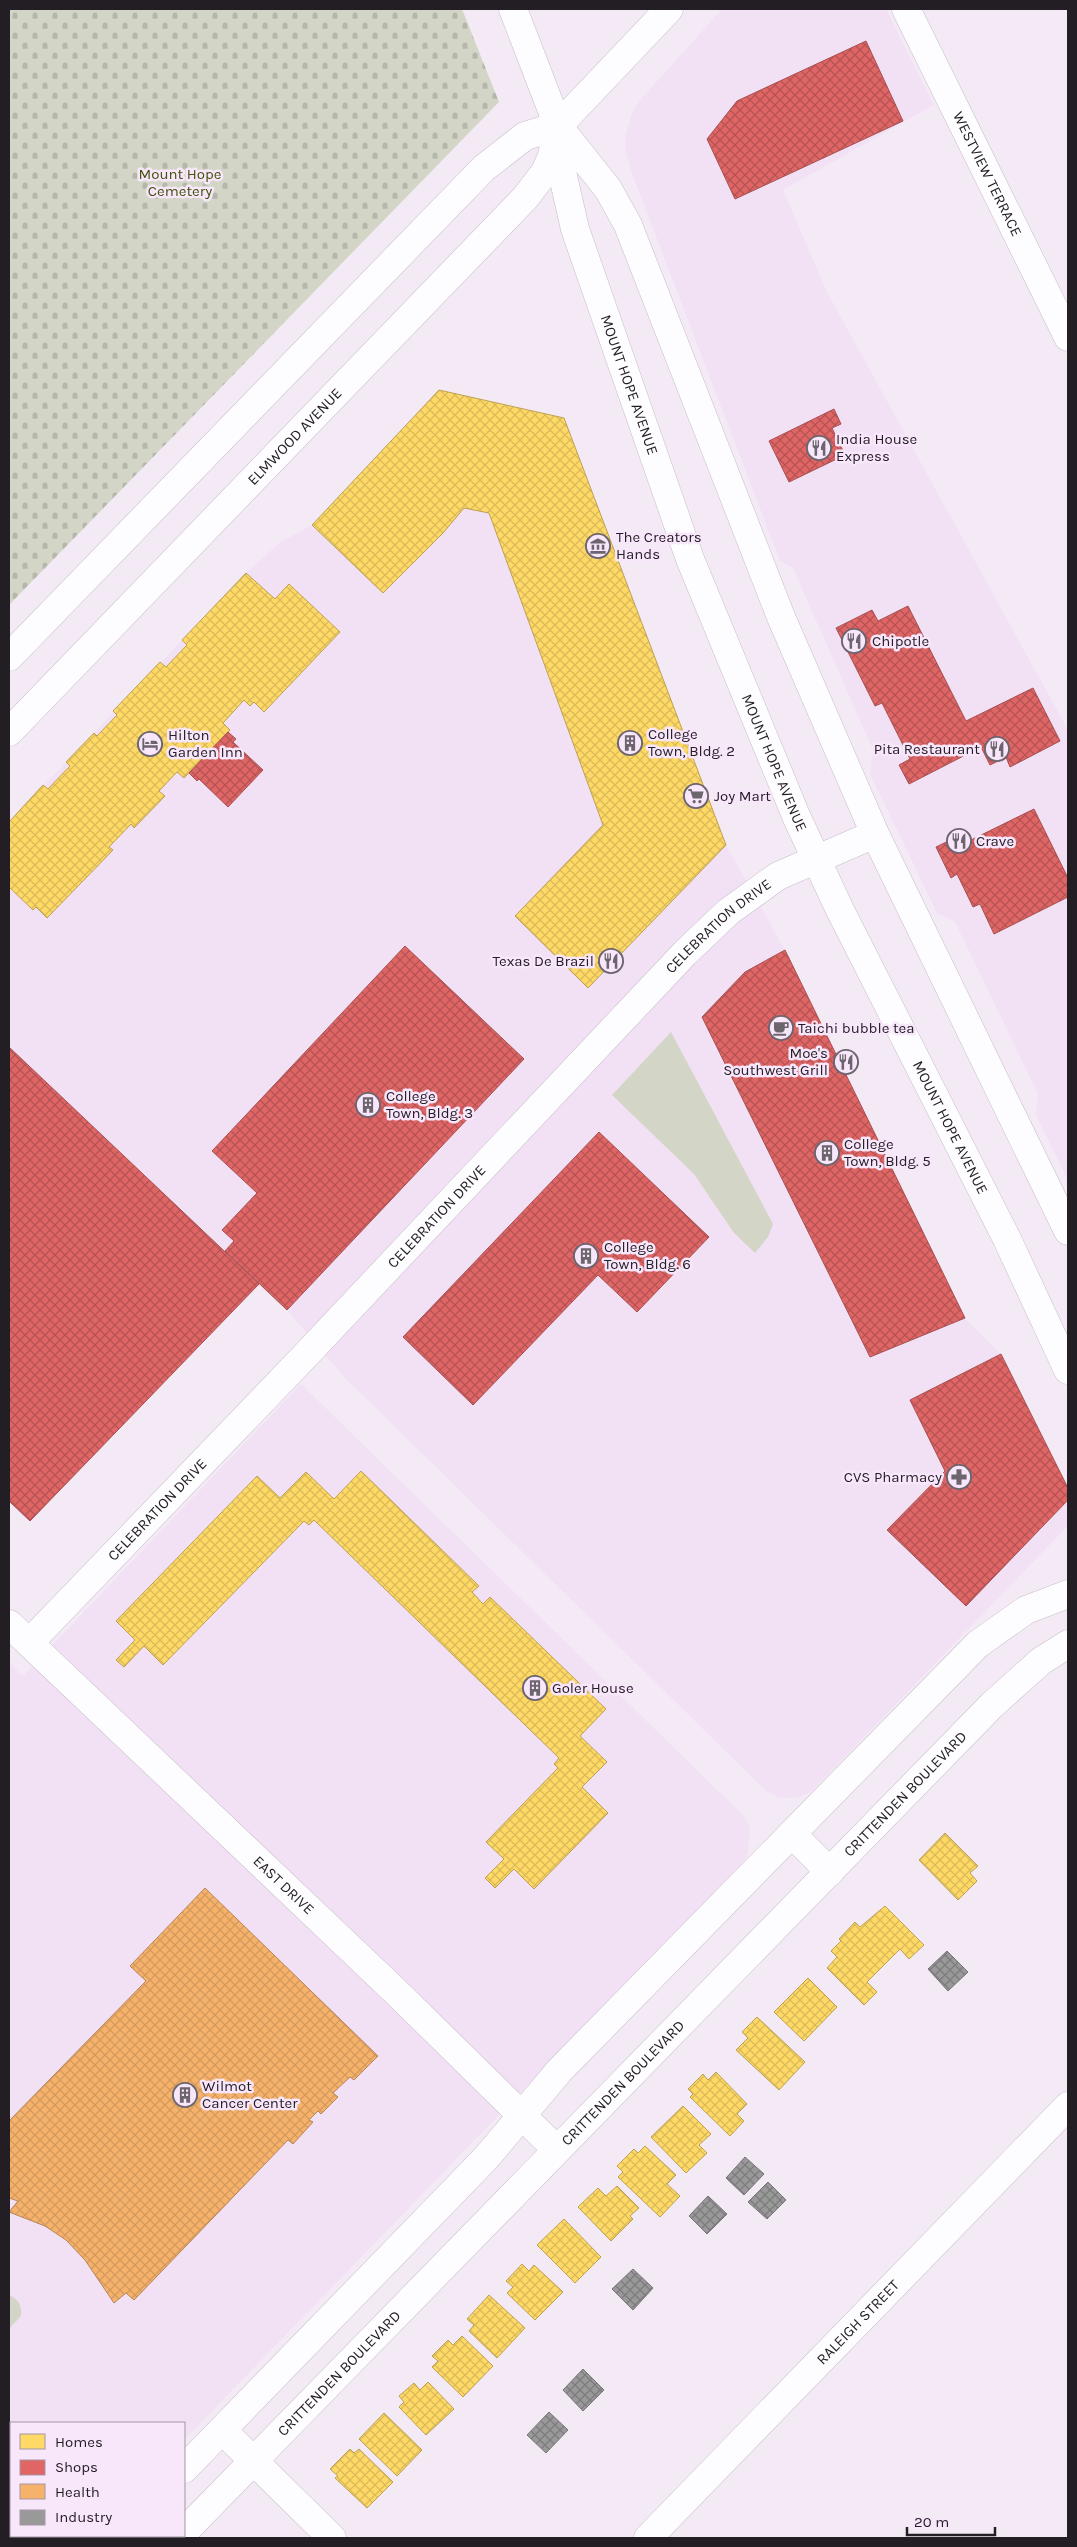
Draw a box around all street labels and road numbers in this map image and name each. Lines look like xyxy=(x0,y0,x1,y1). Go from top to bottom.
street label: WESTVIEW TERRACE xyxy=(949,109,1026,239)
street label: MOUNT HOPE AVENUE xyxy=(597,312,662,457)
street label: ELMWOOD AVENUE xyxy=(244,384,346,489)
street label: MOUNT HOPE AVENUE xyxy=(738,691,811,834)
street label: CELEBRATION DRIVE xyxy=(662,875,775,977)
street label: MOUNT HOPE AVENUE xyxy=(909,1058,992,1197)
street label: CELEBRATION DRIVE xyxy=(384,1161,489,1272)
street label: CELEBRATION DRIVE xyxy=(104,1455,210,1565)
street label: CRITTENDEN BOULEVARD xyxy=(840,1727,971,1860)
street label: EAST DRIVE xyxy=(249,1852,318,1918)
street label: CRITTENDEN BOULEVARD xyxy=(558,2016,688,2149)
street label: RALEIGH STREET xyxy=(813,2276,903,2368)
street label: CRITTENDEN BOULEVARD xyxy=(274,2307,404,2440)

